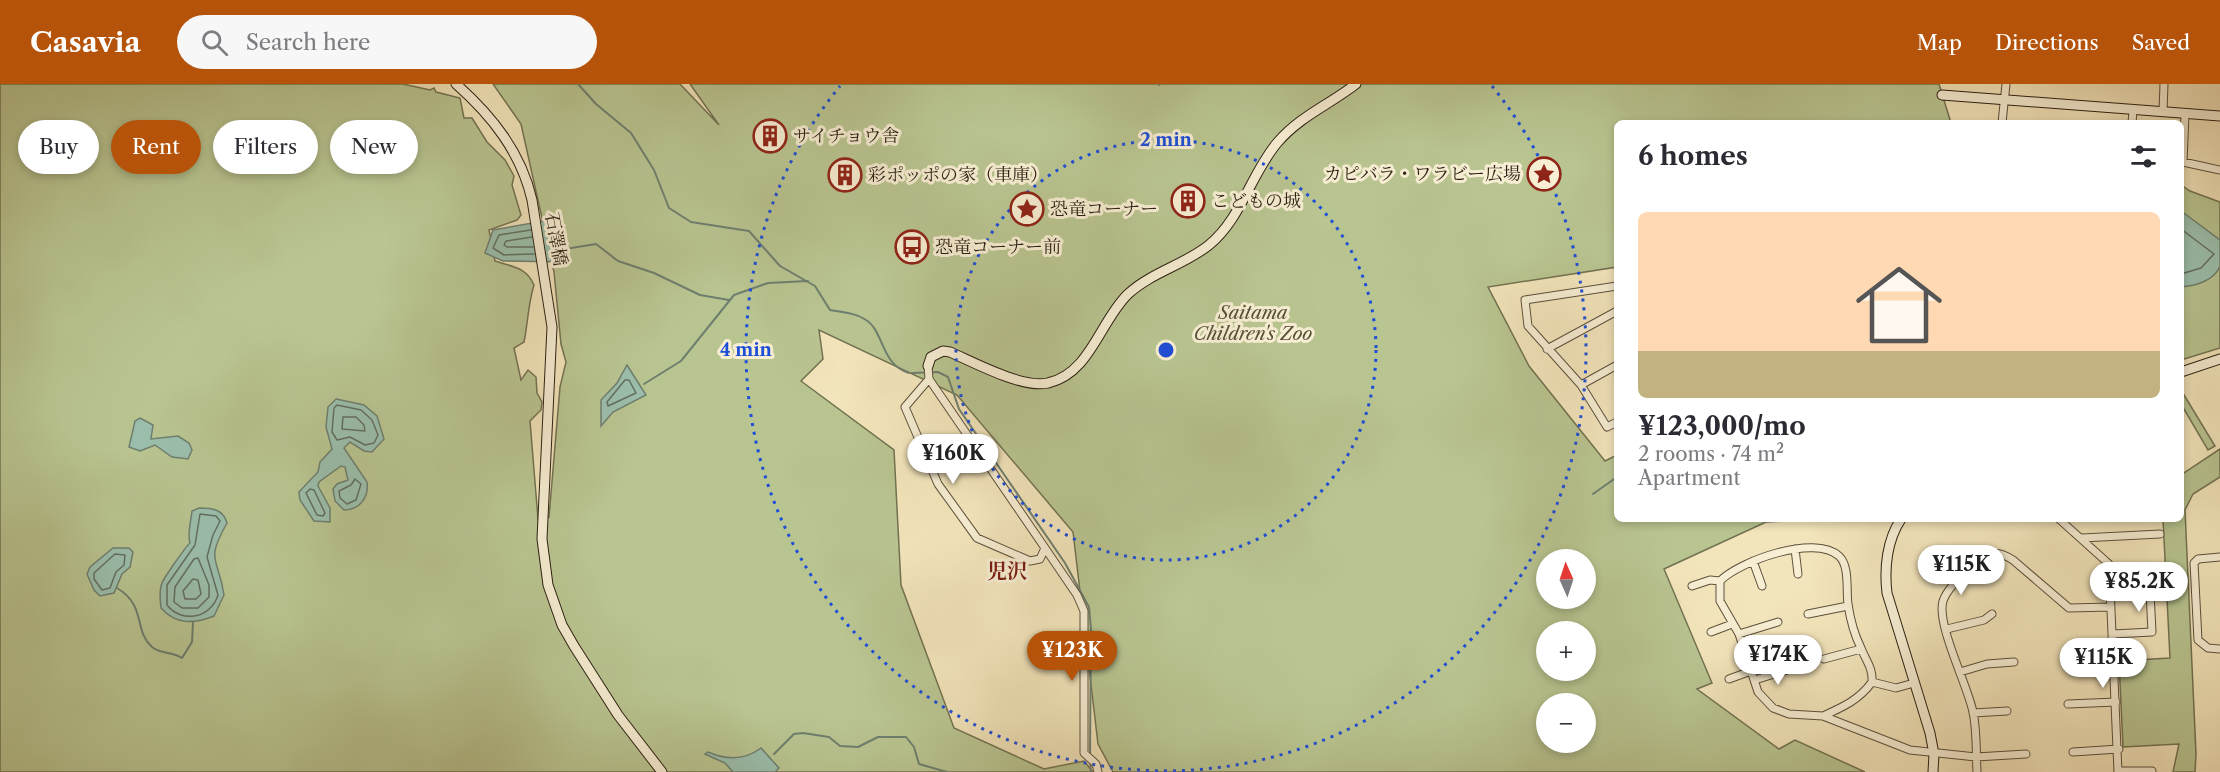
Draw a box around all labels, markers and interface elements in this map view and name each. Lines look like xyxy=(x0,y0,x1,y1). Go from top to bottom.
search box xyxy=(177,15,597,69)
text: Casavia xyxy=(30,25,141,59)
icon: search xyxy=(198,26,231,59)
text: Search here xyxy=(246,29,370,56)
text: Map xyxy=(1917,30,1962,55)
text: Directions xyxy=(1995,30,2099,55)
text: Saved xyxy=(2132,30,2190,55)
building icon: サイチョウ舎 xyxy=(752,118,788,154)
chip: Buy xyxy=(18,120,99,174)
chip: Rent xyxy=(111,120,201,174)
chip: Filters xyxy=(213,120,318,174)
chip: New xyxy=(330,120,418,174)
place label: サイチョウ舎 xyxy=(793,125,899,147)
text: 2 min xyxy=(1140,129,1193,151)
text: 6 homes xyxy=(1638,140,1748,172)
icon: filters xyxy=(2127,140,2160,173)
place icon: カピバラ・ワラビー広場 xyxy=(1526,156,1562,192)
building icon: 彩ポッポの家（車庫） xyxy=(827,157,863,193)
place label: カピバラ・ワラビー広場 xyxy=(1324,163,1521,185)
place label: 彩ポッポの家（車庫） xyxy=(868,164,1048,186)
building icon: こどもの城 xyxy=(1170,183,1206,219)
place label: こどもの城 xyxy=(1211,190,1301,212)
place icon: 恐竜コーナー xyxy=(1009,191,1045,227)
place label: 恐竜コーナー xyxy=(1050,198,1158,220)
street label: 石澤橋 xyxy=(540,211,572,267)
bus stop icon: 恐竜コーナー前 xyxy=(894,229,930,265)
place label: 恐竜コーナー前 xyxy=(935,236,1061,258)
icon: home xyxy=(1845,251,1953,359)
park label: Saitama Children's Zoo xyxy=(1194,302,1312,345)
text: 4 min xyxy=(720,339,773,361)
centre of rings xyxy=(1156,340,1176,360)
text: ¥123,000/mo xyxy=(1638,410,1806,442)
pin: ¥160K xyxy=(911,434,995,485)
text: ¥160K xyxy=(921,441,985,465)
text: 2 rooms · 74 m² xyxy=(1638,442,1784,466)
text: Apartment xyxy=(1638,466,1741,490)
pin: ¥115K xyxy=(1919,545,2003,596)
north arrow xyxy=(1536,549,1596,609)
map controls xyxy=(1536,549,1596,753)
text: ¥115K xyxy=(1932,552,1990,576)
district label: 児沢 xyxy=(987,559,1027,583)
pin: ¥85.2K xyxy=(2090,562,2188,613)
text: ¥85.2K xyxy=(2104,569,2174,593)
button: + xyxy=(1536,621,1596,681)
pin: ¥123K xyxy=(1030,631,1114,682)
pin: ¥174K xyxy=(1736,635,1820,686)
text: ¥123K xyxy=(1041,638,1103,662)
pin: ¥115K xyxy=(2061,638,2145,689)
text: ¥174K xyxy=(1748,642,1808,666)
text: ¥115K xyxy=(2074,645,2132,669)
button: − xyxy=(1536,693,1596,753)

